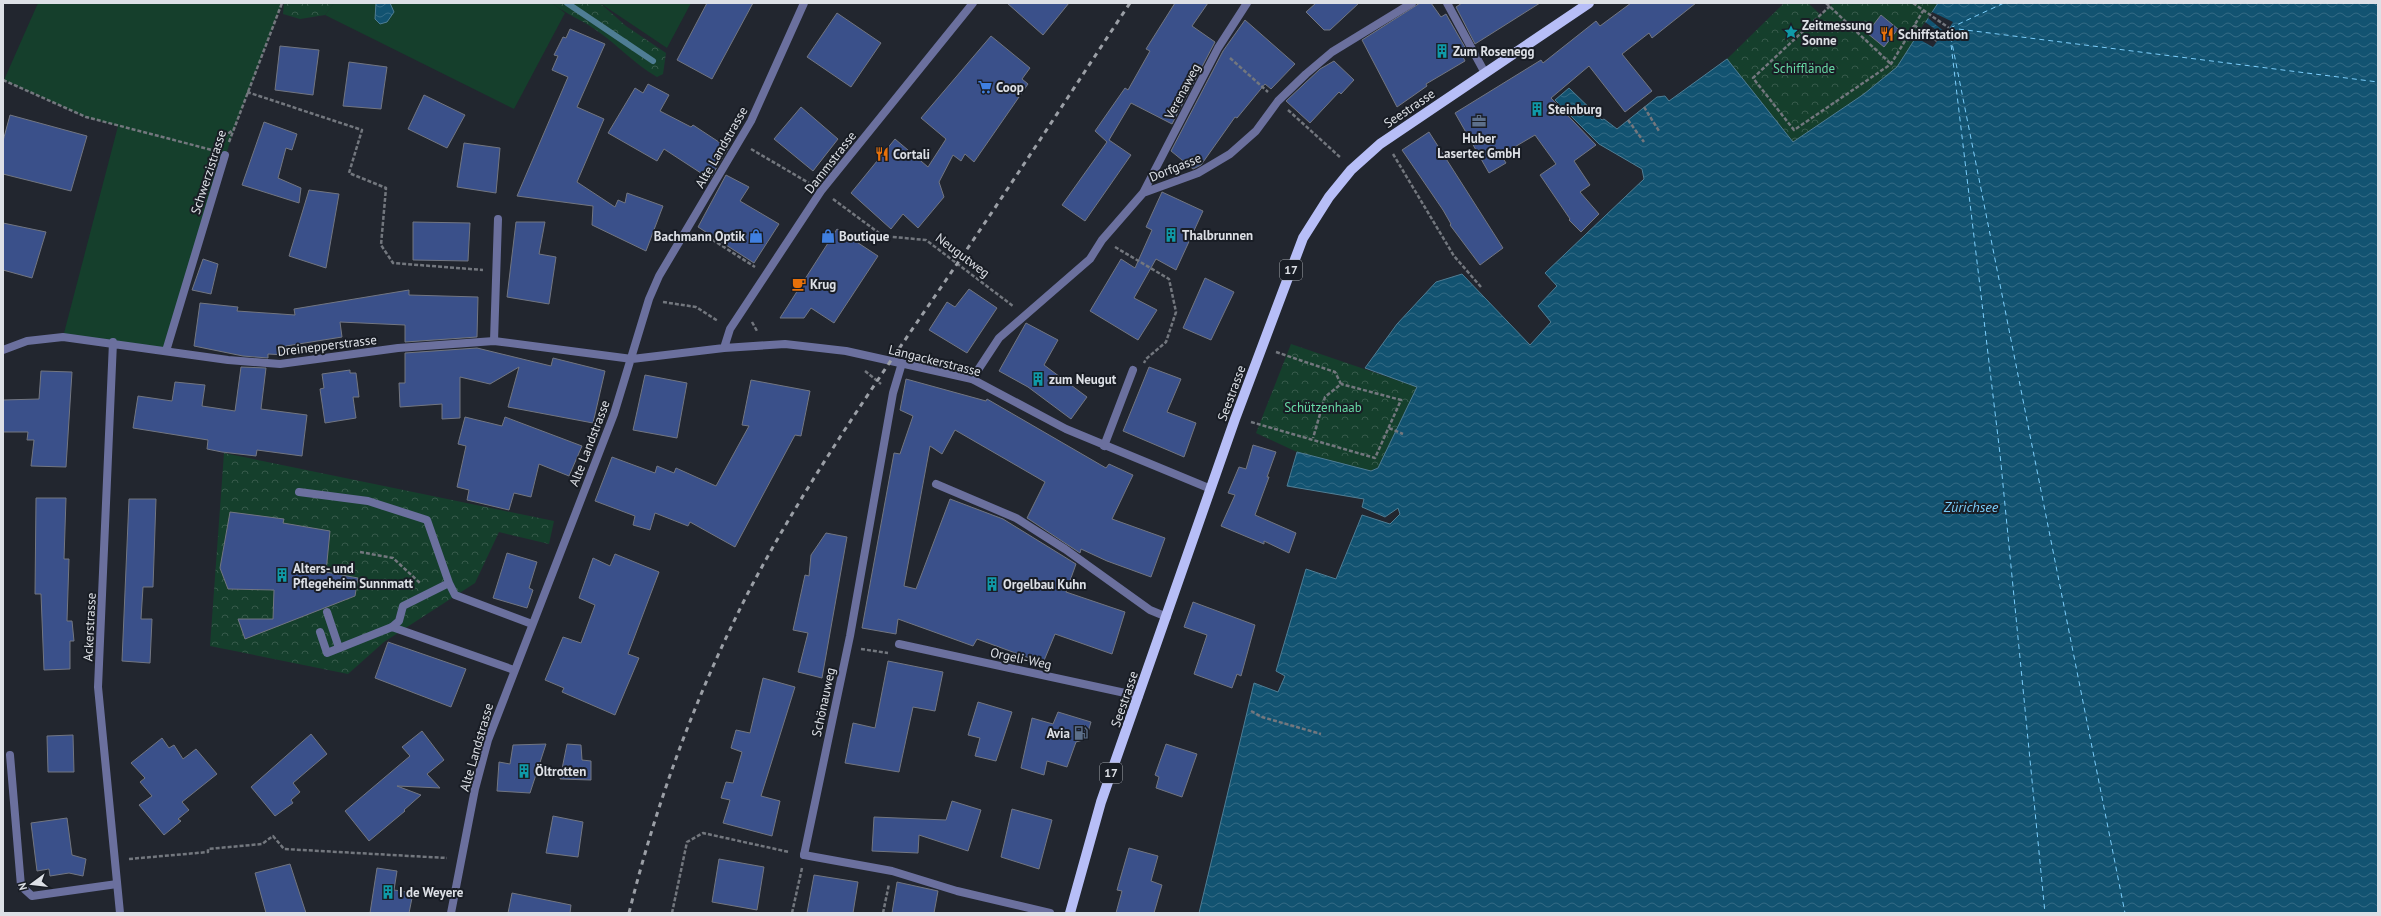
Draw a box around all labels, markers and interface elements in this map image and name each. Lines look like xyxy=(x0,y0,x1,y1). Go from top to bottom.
place label: Zeitmessung Sonne xyxy=(1802,17,1872,49)
place icon: Zeitmessung Sonne xyxy=(1783,24,1799,40)
restaurant icon: Schiffstation xyxy=(1879,26,1895,42)
place label: Schiffstation xyxy=(1898,26,1968,43)
building icon: Zum Rosenegg xyxy=(1434,43,1450,59)
place label: Zum Rosenegg xyxy=(1453,43,1534,60)
street label: Verenaweg xyxy=(1160,60,1204,123)
park label: Schifflände xyxy=(1773,60,1835,77)
supermarket icon: Coop xyxy=(977,79,993,95)
place label: Coop xyxy=(996,79,1024,96)
street label: Seestrasse xyxy=(1380,85,1438,132)
building icon: Steinburg xyxy=(1529,101,1545,117)
place label: Steinburg xyxy=(1548,101,1602,118)
street label: Alte Landstrasse xyxy=(691,104,752,191)
office icon: Huber Lasertec GmbH xyxy=(1471,113,1487,129)
street label: Schwerzistrasse xyxy=(187,128,230,217)
street label: Dammstrasse xyxy=(801,128,860,197)
place label: Huber Lasertec GmbH xyxy=(1437,130,1521,162)
restaurant icon: Cortali xyxy=(874,146,890,162)
place label: Cortali xyxy=(893,146,930,163)
street label: Dorfgasse xyxy=(1147,149,1204,186)
building icon: Thalbrunnen xyxy=(1163,227,1179,243)
place label: Thalbrunnen xyxy=(1182,227,1253,244)
place label: Bachmann Optik xyxy=(654,228,746,245)
shop icon: Bachmann Optik xyxy=(748,228,764,244)
shop icon: Boutique xyxy=(820,228,836,244)
place label: Boutique xyxy=(839,228,890,245)
street label: Neugutweg xyxy=(932,229,993,281)
road number: 17 xyxy=(1280,260,1302,280)
cafe icon: Krug xyxy=(791,276,807,292)
place label: Krug xyxy=(810,276,836,293)
street label: Dreinepperstrasse xyxy=(276,331,378,360)
street label: Langackerstrasse xyxy=(887,341,983,380)
street label: Seestrasse xyxy=(1214,363,1249,423)
building icon: zum Neugut xyxy=(1030,371,1046,387)
place label: zum Neugut xyxy=(1049,371,1117,388)
street label: Alte Landstrasse xyxy=(565,398,614,489)
park label: Schützenhaab xyxy=(1284,399,1362,416)
water label: Zürichsee xyxy=(1943,498,1999,516)
place label: Alters- und Pflegeheim Sunnmatt xyxy=(293,560,414,592)
building icon: Alters- und Pflegeheim Sunnmatt xyxy=(274,567,290,583)
building icon: Orgelbau Kuhn xyxy=(984,576,1000,592)
place label: Orgelbau Kuhn xyxy=(1003,576,1086,593)
street label: Ackerstrasse xyxy=(79,592,100,662)
street label: Orgeli-Weg xyxy=(989,644,1053,673)
street label: Schönauweg xyxy=(808,666,839,738)
street label: Seestrasse xyxy=(1107,669,1142,729)
street label: Alte Landstrasse xyxy=(456,701,497,793)
place label: Avia xyxy=(1047,725,1070,742)
fuel station icon: Avia xyxy=(1073,725,1089,741)
building icon: Öltrotten xyxy=(516,763,532,779)
place label: Öltrotten xyxy=(535,763,586,780)
road number: 17 xyxy=(1100,763,1122,783)
north arrow xyxy=(12,864,52,904)
text: N xyxy=(15,881,30,892)
building icon: I de Weyere xyxy=(380,884,396,900)
place label: I de Weyere xyxy=(399,884,464,901)

